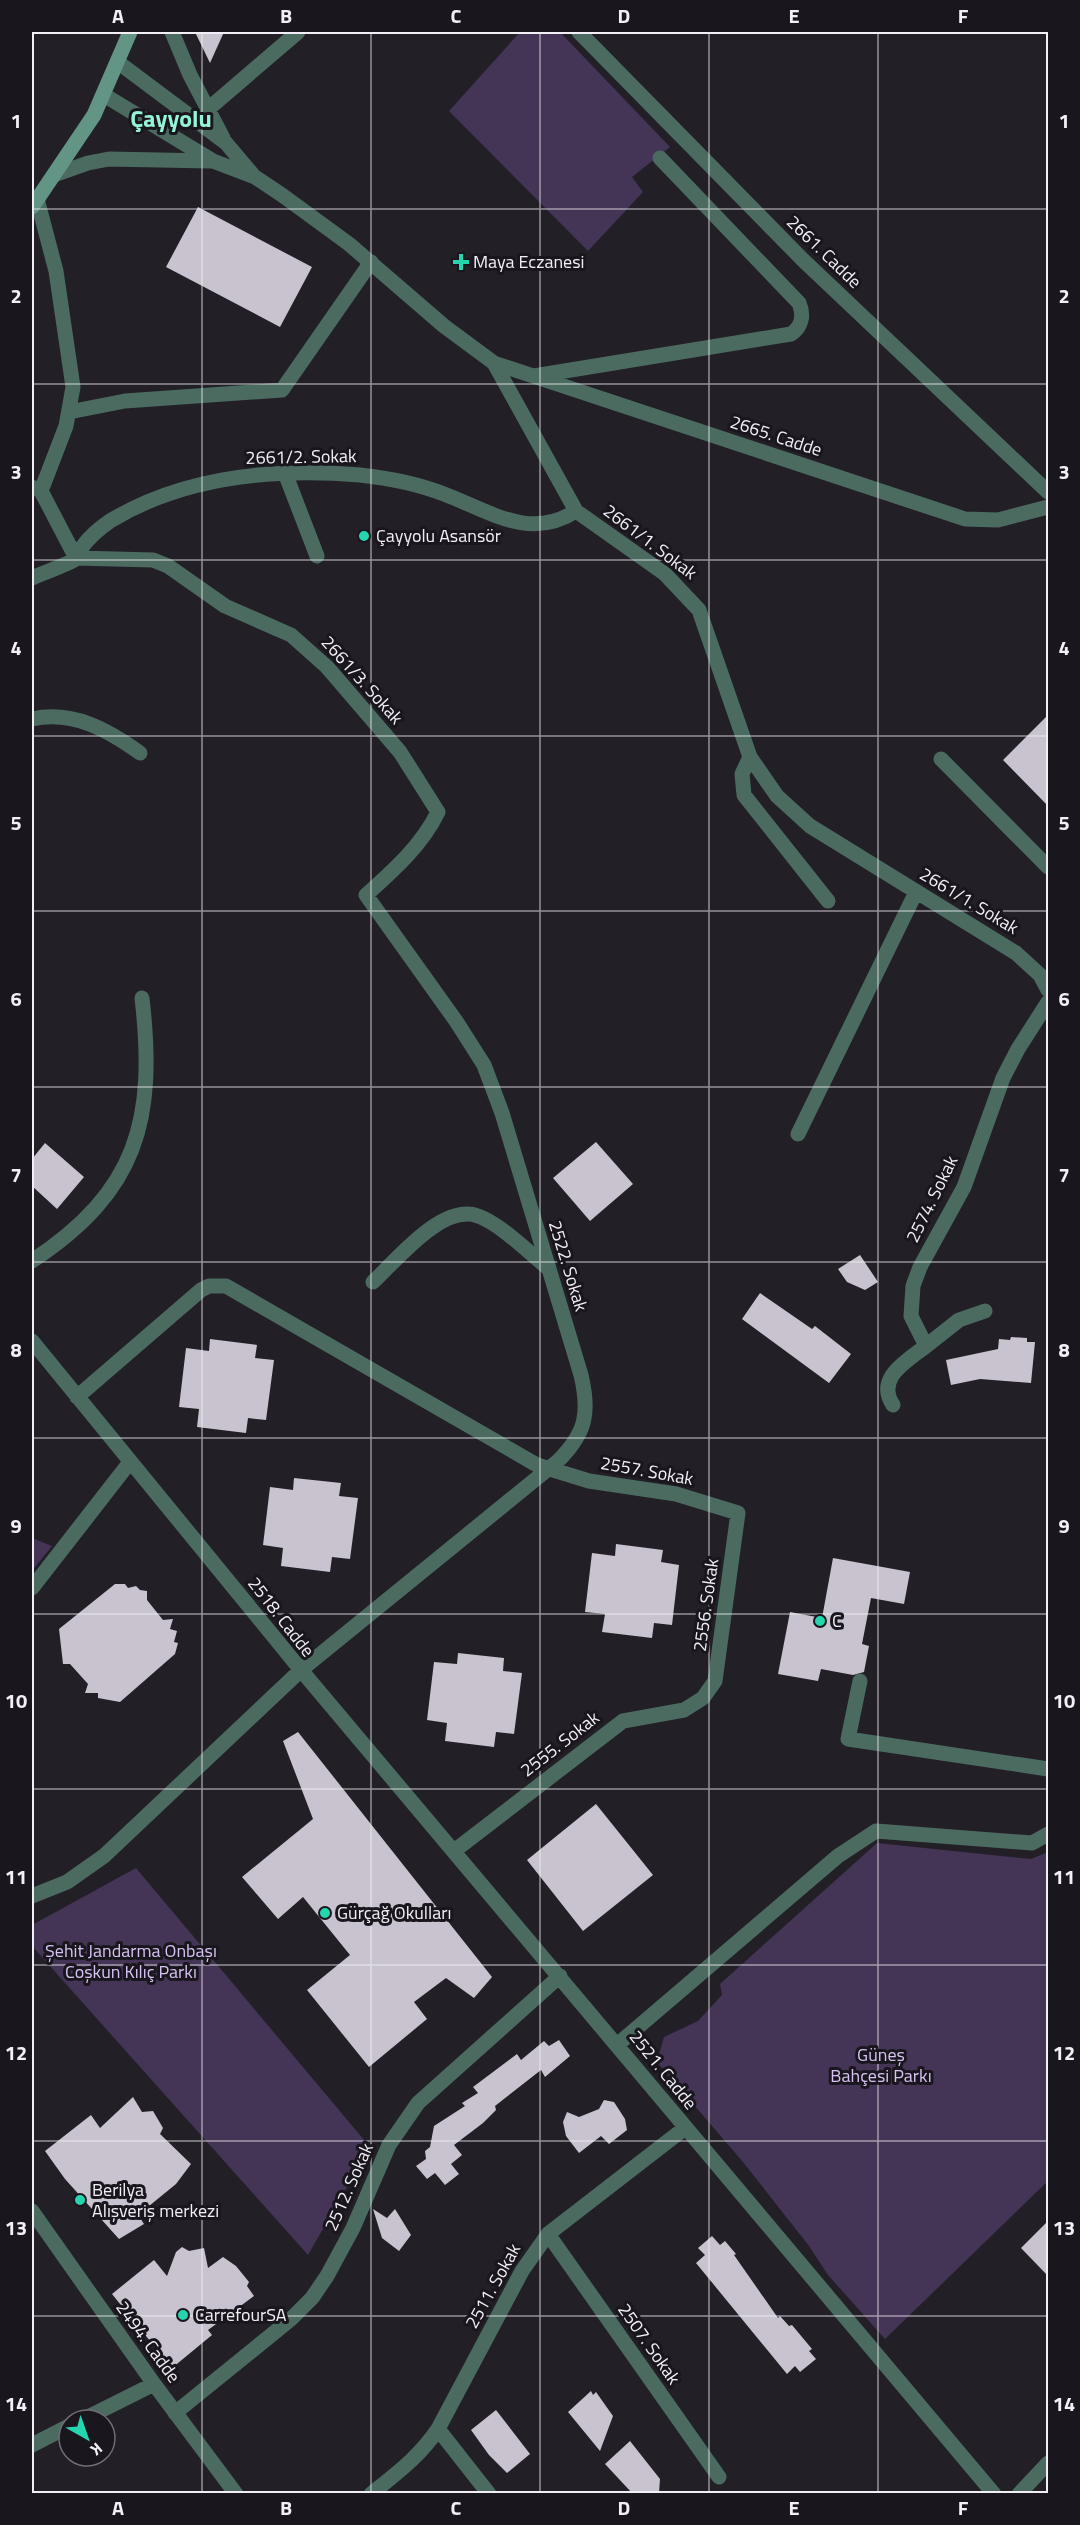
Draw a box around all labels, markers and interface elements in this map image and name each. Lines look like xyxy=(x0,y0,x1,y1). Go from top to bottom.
text: A xyxy=(112,0,124,31)
text: B xyxy=(280,0,292,31)
text: C xyxy=(451,0,462,31)
text: D xyxy=(618,0,630,31)
text: E xyxy=(788,0,800,31)
text: F xyxy=(958,0,969,31)
district label: Çayyolu xyxy=(130,100,212,136)
text: 1 xyxy=(10,105,22,136)
text: 1 xyxy=(1058,105,1070,136)
street label: 2661. Cadde xyxy=(781,209,868,294)
place label: Maya Eczanesi xyxy=(473,248,584,275)
marker: Maya Eczanesi xyxy=(454,255,468,269)
text: 2 xyxy=(10,280,22,311)
text: 2 xyxy=(1058,280,1070,311)
street label: 2665. Cadde xyxy=(727,408,826,463)
street label: 2661/2. Sokak xyxy=(245,442,357,471)
text: 3 xyxy=(10,456,22,487)
text: 3 xyxy=(1058,456,1070,487)
street label: 2661/1. Sokak xyxy=(598,497,703,586)
place label: Çayyolu Asansör xyxy=(376,522,501,549)
marker: Çayyolu Asansör xyxy=(357,529,371,543)
street label: 2661/3. Sokak xyxy=(315,629,410,730)
text: 4 xyxy=(10,632,22,663)
text: 4 xyxy=(1058,632,1070,663)
text: 5 xyxy=(10,807,22,838)
text: 5 xyxy=(1058,807,1070,838)
street label: 2661/1. Sokak xyxy=(915,860,1024,941)
text: 6 xyxy=(10,983,22,1014)
text: 6 xyxy=(1058,983,1070,1014)
street label: 2574. Sokak xyxy=(899,1150,964,1247)
text: 7 xyxy=(10,1159,22,1190)
text: 7 xyxy=(1058,1159,1070,1190)
street label: 2522. Sokak xyxy=(542,1217,595,1315)
text: 8 xyxy=(10,1334,22,1365)
text: 8 xyxy=(1058,1334,1070,1365)
street label: 2557. Sokak xyxy=(599,1449,696,1492)
text: 9 xyxy=(10,1510,22,1541)
text: 9 xyxy=(1058,1510,1070,1541)
street label: 2556. Sokak xyxy=(686,1556,725,1653)
street label: 2518. Cadde xyxy=(241,1571,321,1662)
place label: C xyxy=(832,1607,842,1634)
marker: C xyxy=(813,1614,827,1628)
text: 10 xyxy=(5,1685,27,1716)
text: 10 xyxy=(1053,1685,1075,1716)
street label: 2555. Sokak xyxy=(514,1704,605,1783)
text: 11 xyxy=(5,1861,27,1892)
text: 11 xyxy=(1053,1861,1075,1892)
place label: Gürçağ Okulları xyxy=(337,1899,451,1926)
marker: Gürçağ Okulları xyxy=(318,1906,332,1920)
park label: Şehit Jandarma Onbaşı Coşkun Kılıç Parkı xyxy=(45,1937,217,1985)
street label: 2521. Cadde xyxy=(623,2024,704,2115)
text: 12 xyxy=(5,2037,27,2068)
text: 12 xyxy=(1053,2037,1075,2068)
park label: Güneş Bahçesi Parkı xyxy=(830,2041,932,2089)
street label: 2512. Sokak xyxy=(317,2138,380,2235)
place label: Berilya Alışveriş merkezi xyxy=(92,2176,219,2224)
marker: Berilya Alışveriş merkezi xyxy=(73,2193,87,2207)
text: 13 xyxy=(5,2212,27,2243)
text: 13 xyxy=(1053,2212,1075,2243)
street label: 2511. Sokak xyxy=(458,2238,527,2333)
street label: 2494. Cadde xyxy=(110,2295,187,2388)
street label: 2507. Sokak xyxy=(611,2298,688,2390)
place label: CarrefourSA xyxy=(195,2301,287,2328)
marker: CarrefourSA xyxy=(176,2308,190,2322)
text: 14 xyxy=(5,2388,27,2419)
text: 14 xyxy=(1053,2388,1075,2419)
north arrow xyxy=(57,2408,117,2468)
text: K xyxy=(85,2437,108,2462)
text: A xyxy=(112,2492,124,2523)
text: B xyxy=(280,2492,292,2523)
text: C xyxy=(451,2492,462,2523)
text: D xyxy=(618,2492,630,2523)
text: E xyxy=(788,2492,800,2523)
text: F xyxy=(958,2492,969,2523)

